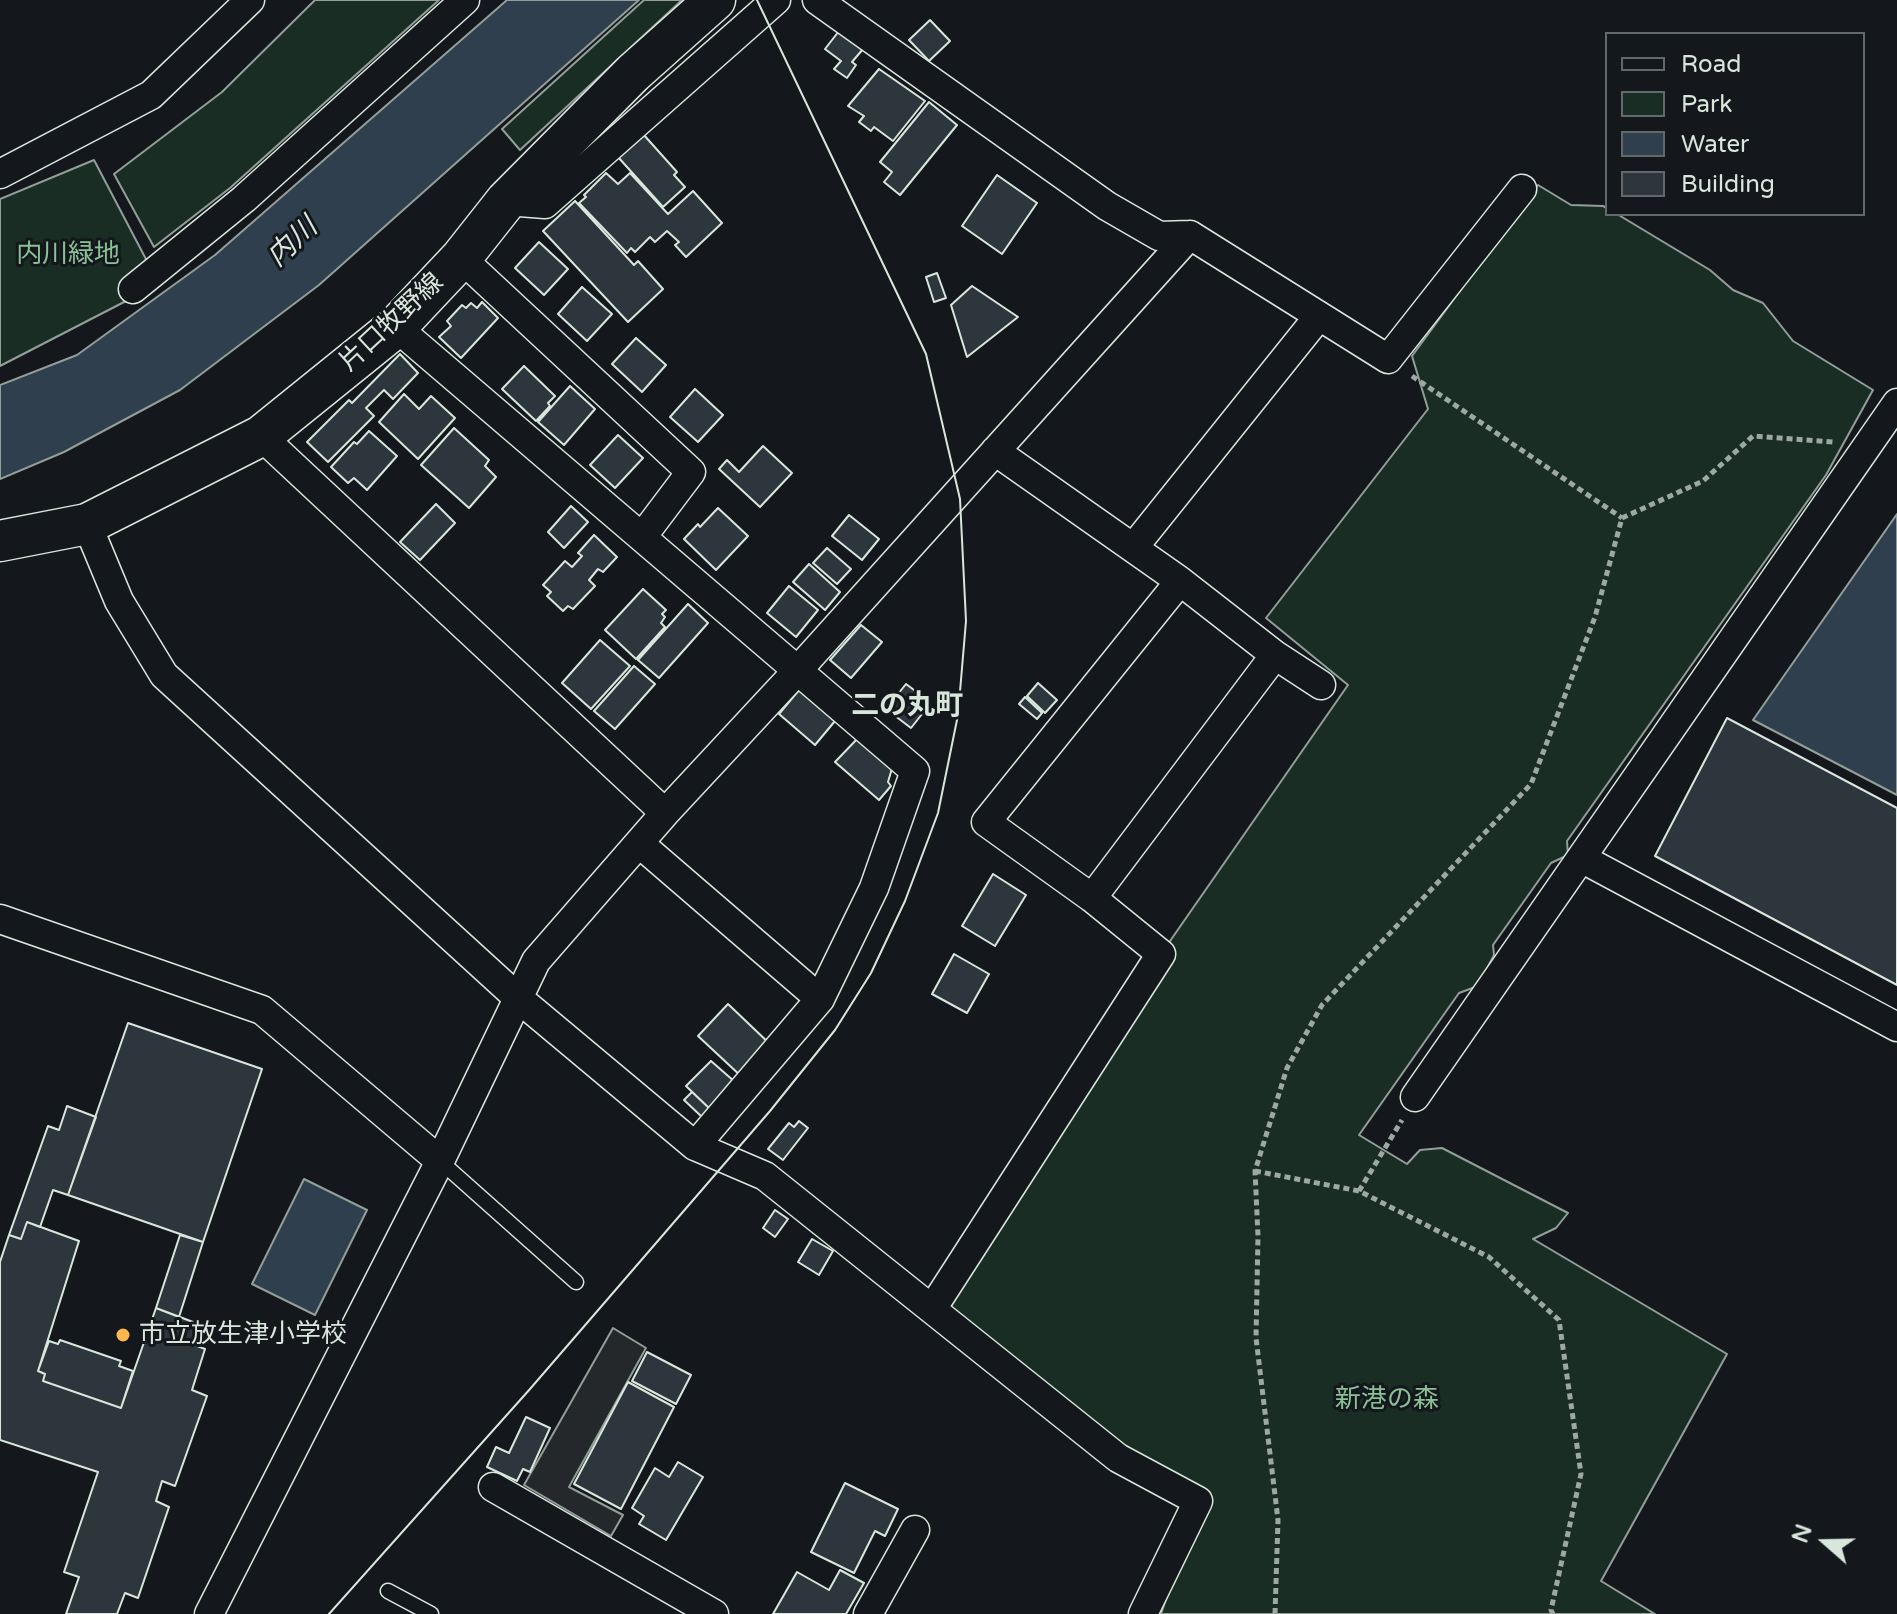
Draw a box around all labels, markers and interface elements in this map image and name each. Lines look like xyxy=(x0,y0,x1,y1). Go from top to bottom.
legend xyxy=(1605,32,1865,216)
text: Road xyxy=(1681,50,1741,79)
text: Park xyxy=(1681,90,1732,119)
text: Water xyxy=(1681,130,1749,159)
text: Building xyxy=(1681,170,1775,199)
water label: 内川 xyxy=(261,212,325,274)
park label: 内川緑地 xyxy=(16,239,120,271)
street label: 片口牧野線 xyxy=(334,267,450,379)
district label: 二の丸町 xyxy=(851,690,963,724)
place label: 市立放生津小学校 xyxy=(139,1319,347,1351)
marker: 市立放生津小学校 xyxy=(114,1326,132,1344)
park label: 新港の森 xyxy=(1335,1384,1439,1416)
north arrow xyxy=(1785,1502,1865,1582)
text: N xyxy=(1787,1521,1818,1547)

